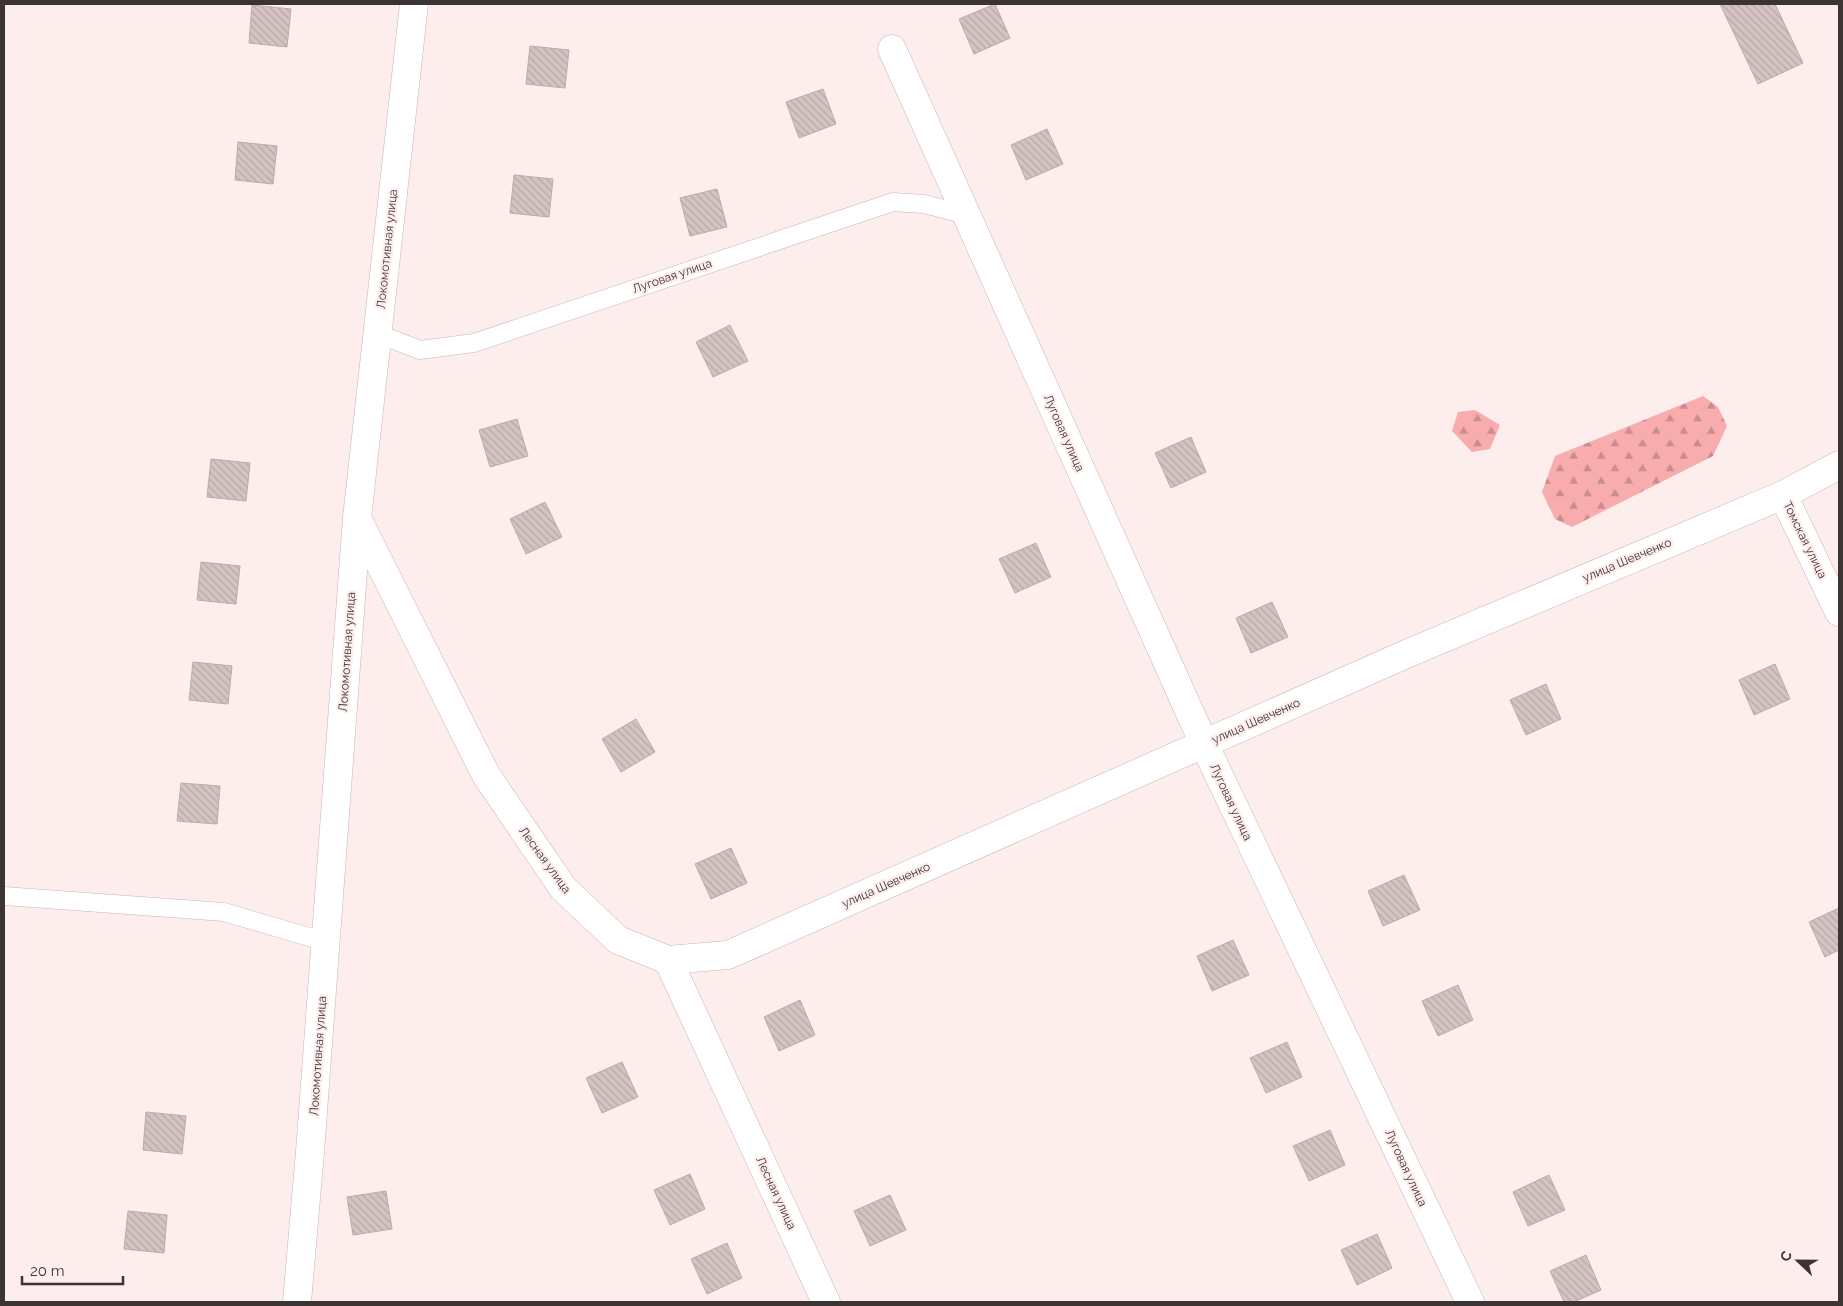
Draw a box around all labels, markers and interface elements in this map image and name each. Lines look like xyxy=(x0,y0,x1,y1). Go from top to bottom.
street label: Локомотивная улица xyxy=(374,189,400,309)
street label: Луговая улица xyxy=(630,256,714,296)
street label: Луговая улица xyxy=(1041,392,1087,474)
street label: Томская улица xyxy=(1780,499,1830,581)
street label: улица Шевченко xyxy=(1580,535,1674,585)
street label: Локомотивная улица xyxy=(336,592,358,712)
street label: улица Шевченко xyxy=(1210,695,1302,747)
street label: Луговая улица xyxy=(1207,761,1255,843)
street label: Лесная улица xyxy=(516,824,574,896)
street label: улица Шевченко xyxy=(840,859,932,911)
street label: Локомотивная улица xyxy=(307,996,329,1116)
street label: Луговая улица xyxy=(1382,1127,1430,1209)
street label: Лесная улица xyxy=(753,1154,799,1232)
north arrow xyxy=(1773,1236,1823,1286)
text: С xyxy=(1777,1248,1795,1264)
scale bar xyxy=(22,1254,124,1286)
text: 20 m xyxy=(30,1262,65,1280)

